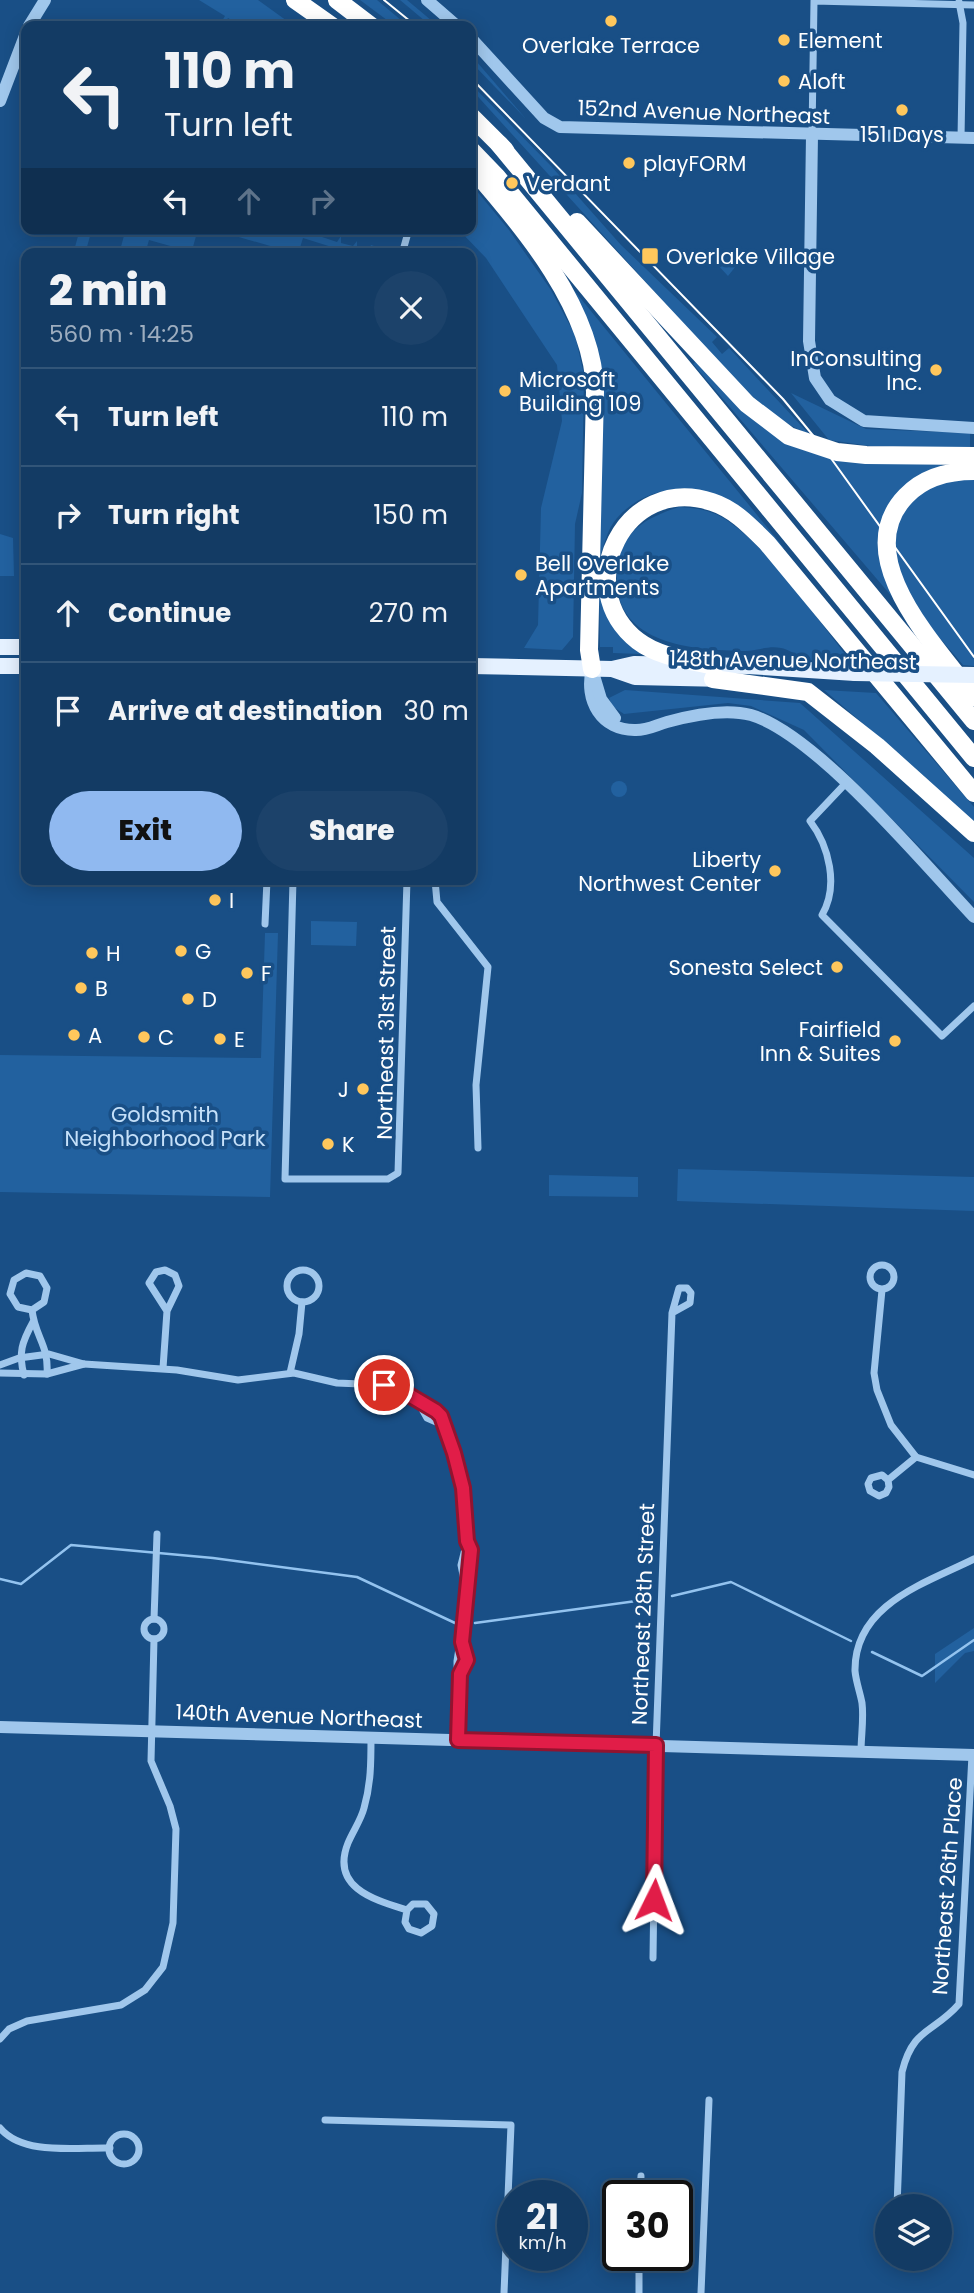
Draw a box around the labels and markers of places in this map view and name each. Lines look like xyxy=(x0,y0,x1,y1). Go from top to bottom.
marker: Overlake Terrace xyxy=(603,13,619,29)
place label: Element xyxy=(798,26,883,55)
place label: Overlake Terrace xyxy=(522,31,700,60)
marker: Element xyxy=(776,32,792,48)
place label: Aloft xyxy=(798,67,845,96)
marker: Aloft xyxy=(776,73,792,89)
marker: 151 Days xyxy=(894,102,910,118)
place label: 151 Days xyxy=(860,120,944,149)
place label: playFORM xyxy=(643,149,746,178)
marker: playFORM xyxy=(621,155,637,171)
place label: Verdant xyxy=(526,169,611,198)
marker: Verdant xyxy=(504,175,520,191)
place label: Overlake Village xyxy=(666,242,835,271)
marker: Overlake Village xyxy=(640,246,660,266)
place label: InConsulting Inc. xyxy=(790,344,922,397)
marker: InConsulting Inc. xyxy=(928,362,944,378)
place label: Microsoft Building 109 xyxy=(519,365,641,418)
marker: Microsoft Building 109 xyxy=(497,383,513,399)
place label: Bell Overlake Apartments xyxy=(535,549,669,602)
marker: Bell Overlake Apartments xyxy=(513,567,529,583)
place label: Liberty Northwest Center xyxy=(578,845,761,898)
marker: Liberty Northwest Center xyxy=(767,863,783,879)
place label: I xyxy=(229,886,234,915)
marker: I xyxy=(207,892,223,908)
place label: G xyxy=(195,937,211,966)
place label: H xyxy=(106,939,121,968)
marker: G xyxy=(173,943,189,959)
marker: H xyxy=(84,945,100,961)
place label: Sonesta Select xyxy=(668,953,823,982)
place label: F xyxy=(261,959,272,988)
marker: Sonesta Select xyxy=(829,959,845,975)
marker: F xyxy=(239,965,255,981)
place label: B xyxy=(95,974,108,1003)
marker: B xyxy=(73,980,89,996)
place label: D xyxy=(202,985,217,1014)
marker: D xyxy=(180,991,196,1007)
place label: Fairfield Inn & Suites xyxy=(760,1015,881,1068)
place label: A xyxy=(88,1021,102,1050)
place label: C xyxy=(158,1023,174,1052)
place label: E xyxy=(234,1025,245,1054)
marker: A xyxy=(66,1027,82,1043)
marker: C xyxy=(136,1029,152,1045)
marker: E xyxy=(212,1031,228,1047)
marker: Fairfield Inn & Suites xyxy=(887,1033,903,1049)
place label: J xyxy=(338,1075,349,1104)
marker: J xyxy=(355,1081,371,1097)
place label: K xyxy=(342,1130,355,1159)
marker: K xyxy=(320,1136,336,1152)
pin xyxy=(354,1355,414,1415)

